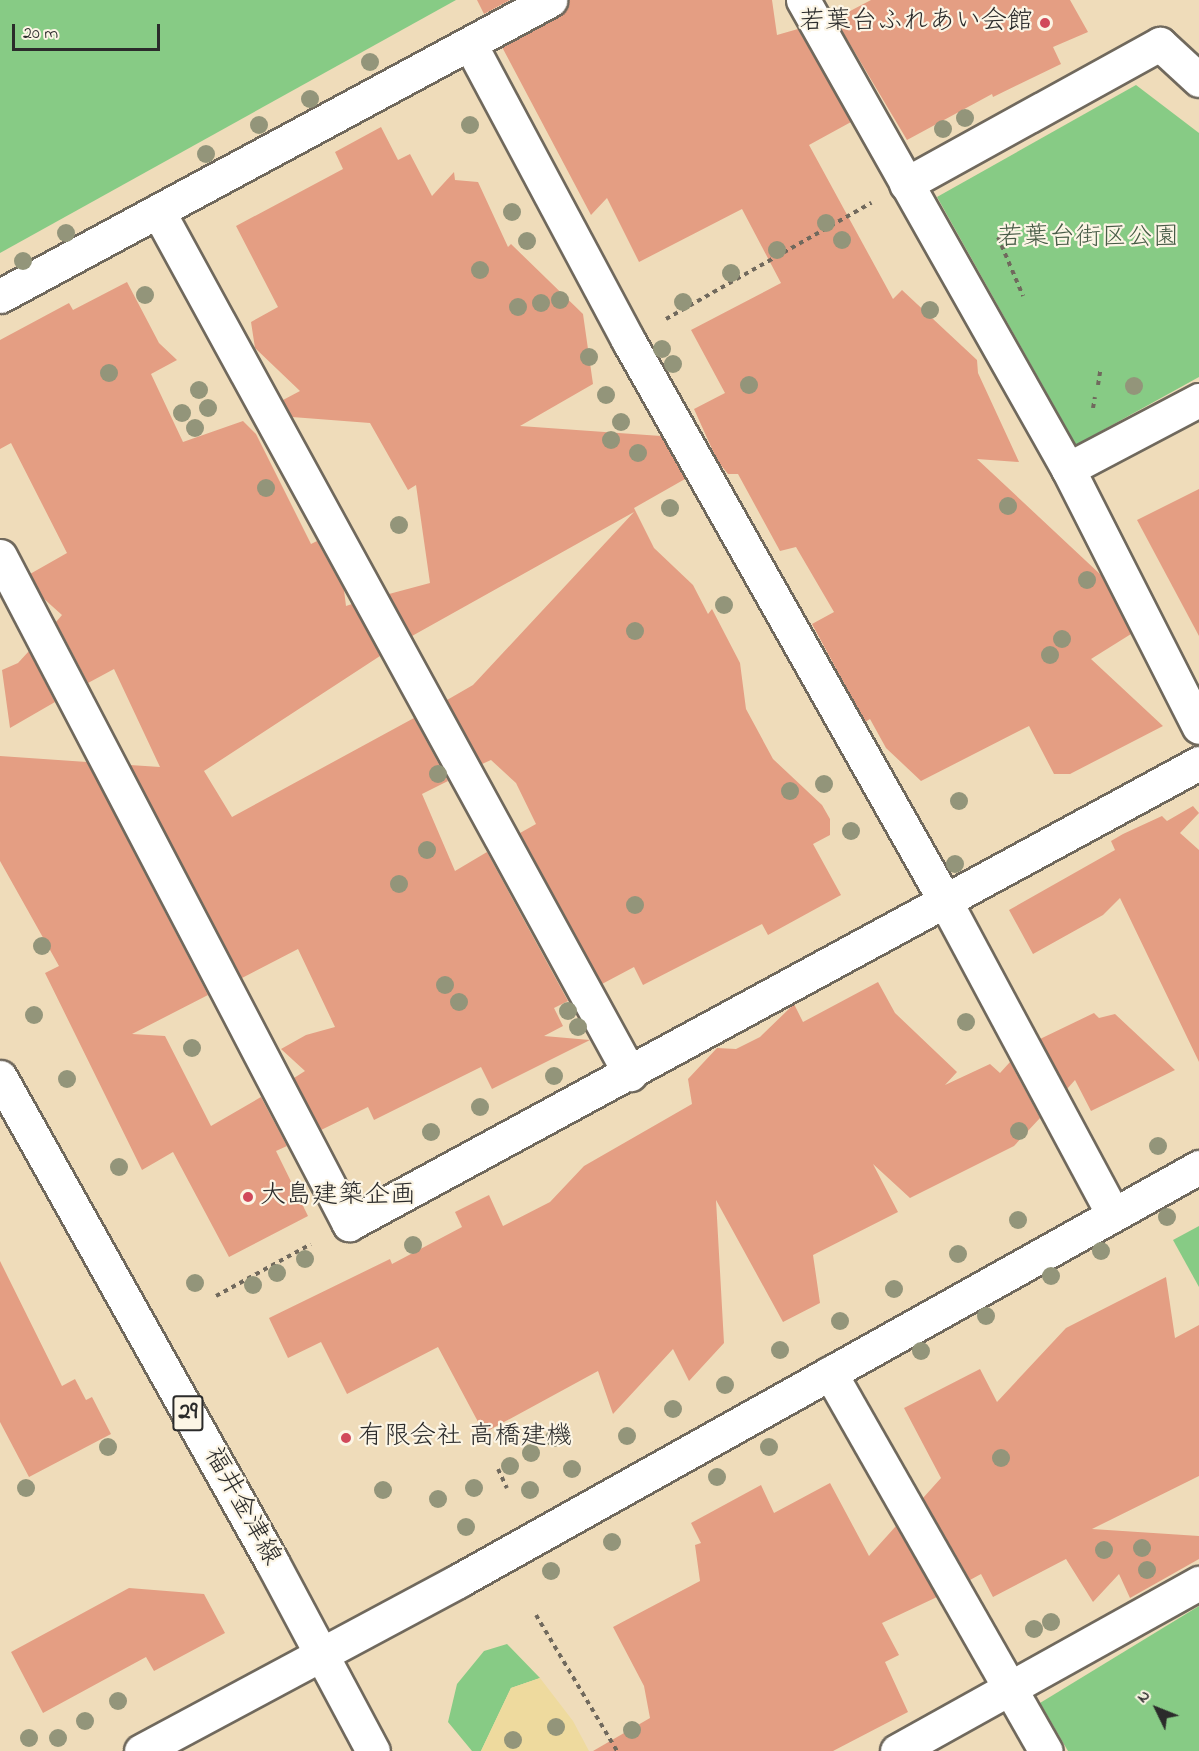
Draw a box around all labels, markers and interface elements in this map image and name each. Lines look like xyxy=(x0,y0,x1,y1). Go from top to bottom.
place label: 若葉台ふれあい会館 xyxy=(799,7,1033,39)
scale bar xyxy=(15,12,164,50)
marker: 若葉台ふれあい会館 xyxy=(1038,16,1052,30)
text: 20 m xyxy=(23,21,58,47)
park label: 若葉台街区公園 xyxy=(997,223,1179,255)
place label: 大島建築企画 xyxy=(260,1181,416,1213)
marker: 大島建築企画 xyxy=(241,1190,255,1204)
road number: 29 xyxy=(172,1392,204,1434)
place label: 有限会社 高橋建機 xyxy=(358,1422,572,1454)
marker: 有限会社 高橋建機 xyxy=(339,1431,353,1445)
street label: 福井金津線 xyxy=(196,1443,286,1571)
north arrow xyxy=(1127,1679,1187,1739)
text: N xyxy=(1131,1685,1156,1709)

